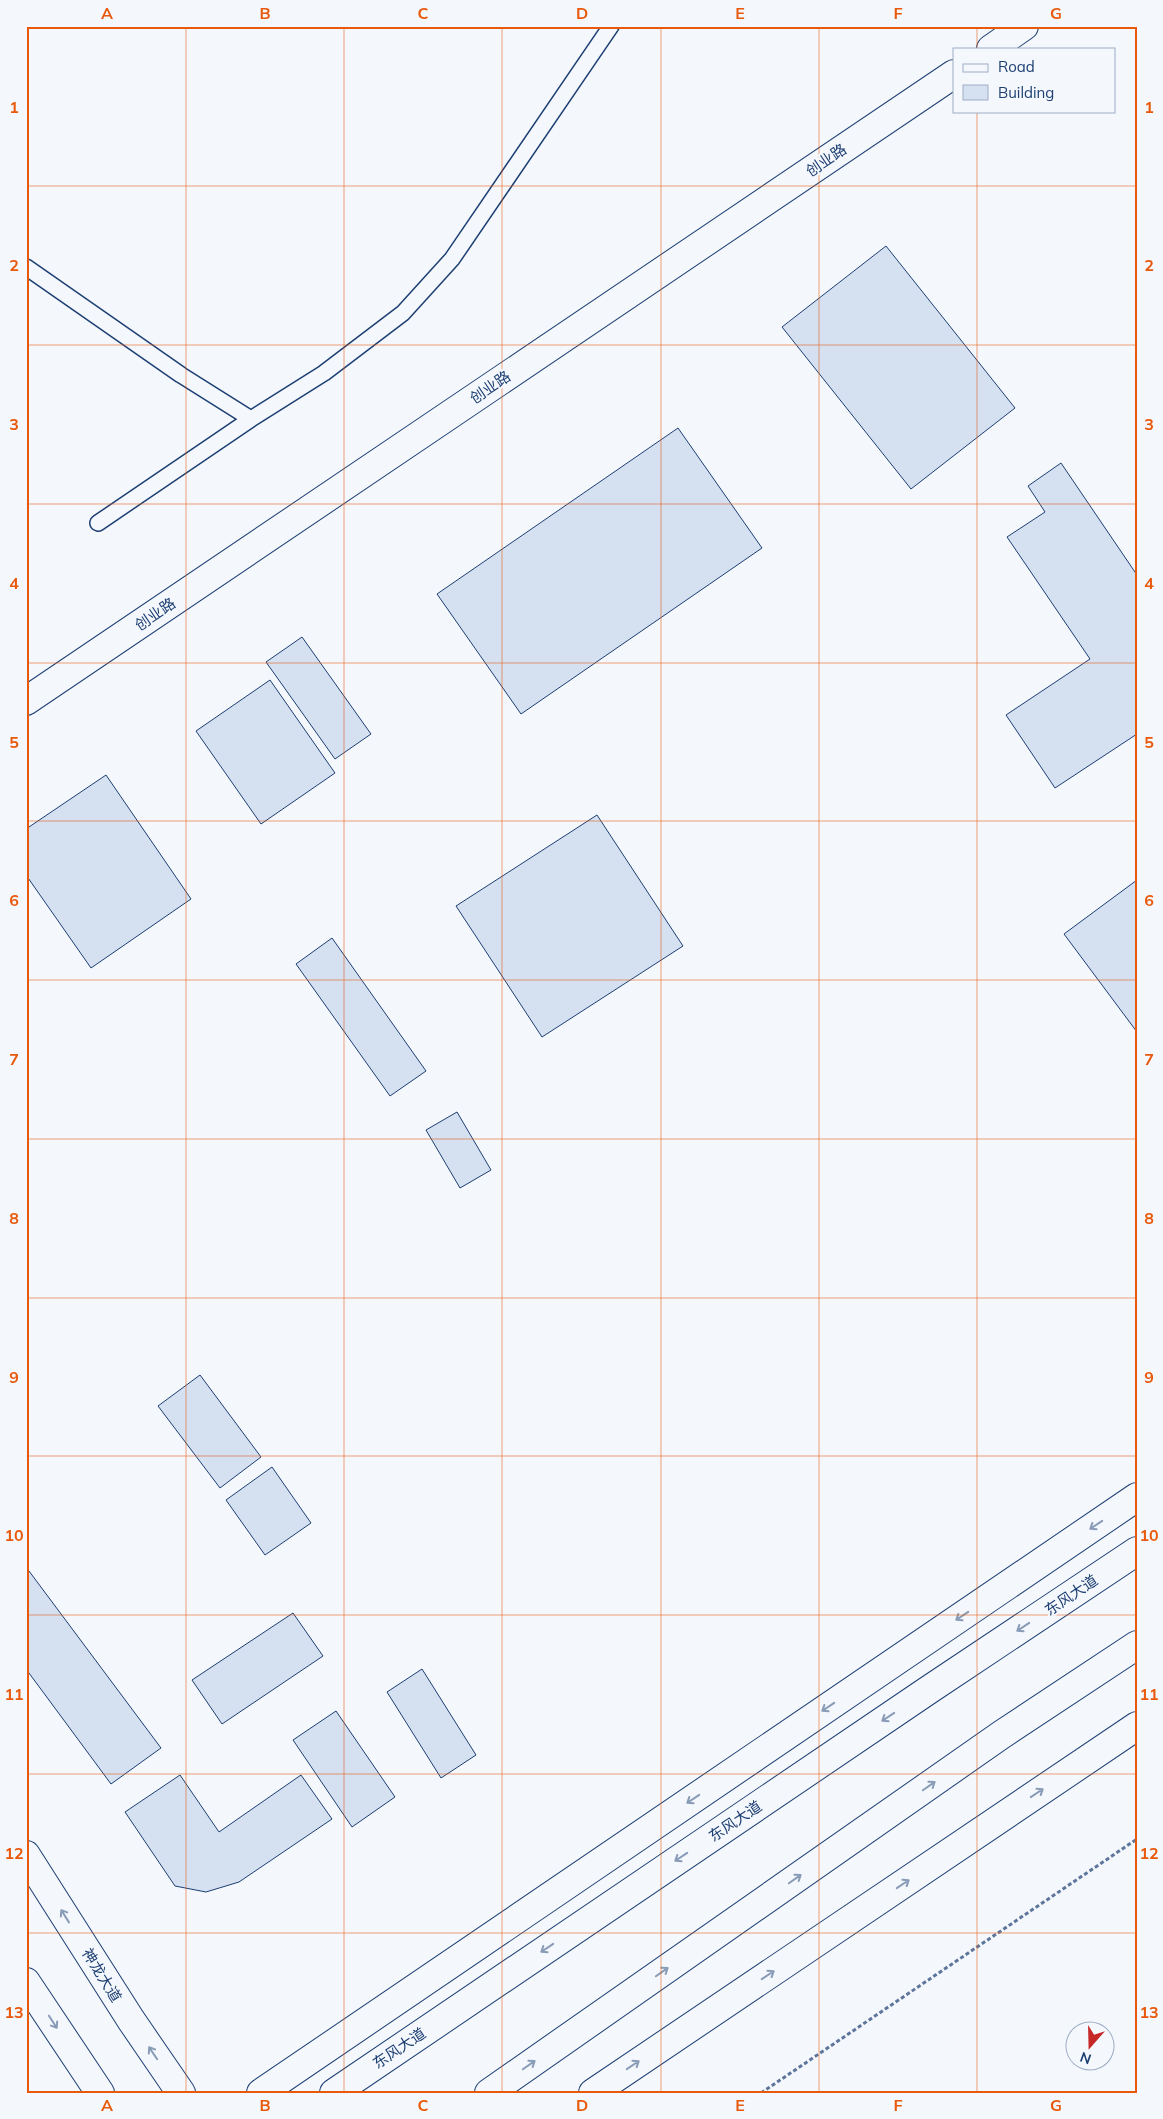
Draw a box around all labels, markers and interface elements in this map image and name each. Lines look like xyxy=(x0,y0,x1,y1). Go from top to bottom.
text: A xyxy=(101,3,113,23)
text: B xyxy=(259,3,271,23)
text: C xyxy=(418,3,429,23)
text: D xyxy=(576,3,588,23)
text: E xyxy=(735,3,745,23)
text: F xyxy=(893,3,903,23)
text: G xyxy=(1050,3,1062,23)
legend xyxy=(953,48,1116,112)
text: Road xyxy=(998,57,1035,76)
text: Building xyxy=(998,83,1054,102)
text: 1 xyxy=(9,97,19,117)
text: 1 xyxy=(1144,97,1154,117)
street label: 创业路 xyxy=(802,140,850,180)
text: 2 xyxy=(9,255,19,275)
text: 2 xyxy=(1144,255,1154,275)
street label: 创业路 xyxy=(466,367,514,407)
text: 3 xyxy=(9,414,19,434)
text: 3 xyxy=(1144,414,1154,434)
text: 4 xyxy=(9,573,19,593)
text: 4 xyxy=(1144,573,1154,593)
street label: 创业路 xyxy=(131,594,179,634)
text: 5 xyxy=(9,732,19,752)
text: 5 xyxy=(1144,732,1154,752)
text: 6 xyxy=(9,890,19,910)
text: 6 xyxy=(1144,890,1154,910)
text: 7 xyxy=(9,1049,19,1069)
text: 7 xyxy=(1144,1049,1154,1069)
text: 8 xyxy=(9,1208,19,1228)
text: 8 xyxy=(1144,1208,1154,1228)
text: 9 xyxy=(9,1367,19,1387)
text: 9 xyxy=(1144,1367,1154,1387)
one-way arrow xyxy=(1090,1520,1104,1530)
text: 10 xyxy=(4,1525,24,1545)
text: 10 xyxy=(1139,1525,1159,1545)
street label: 东风大道 xyxy=(1041,1570,1101,1620)
one-way arrow xyxy=(955,1611,969,1621)
one-way arrow xyxy=(1017,1622,1031,1632)
text: 11 xyxy=(4,1684,24,1704)
text: 11 xyxy=(1139,1684,1159,1704)
one-way arrow xyxy=(821,1702,835,1712)
one-way arrow xyxy=(881,1712,895,1722)
one-way arrow xyxy=(921,1781,935,1791)
one-way arrow xyxy=(1030,1788,1044,1798)
one-way arrow xyxy=(686,1794,700,1804)
street label: 东风大道 xyxy=(705,1796,765,1846)
text: 12 xyxy=(4,1843,24,1863)
text: 12 xyxy=(1139,1843,1159,1863)
one-way arrow xyxy=(674,1852,688,1862)
one-way arrow xyxy=(788,1874,802,1884)
one-way arrow xyxy=(895,1879,909,1889)
one-way arrow xyxy=(60,1910,70,1924)
one-way arrow xyxy=(540,1943,554,1953)
street label: 神龙大道 xyxy=(78,1945,126,2005)
one-way arrow xyxy=(655,1967,669,1977)
one-way arrow xyxy=(761,1970,775,1980)
text: 13 xyxy=(4,2002,24,2022)
text: 13 xyxy=(1139,2002,1159,2022)
one-way arrow xyxy=(48,2015,58,2029)
north arrow xyxy=(1066,2022,1116,2072)
street label: 东风大道 xyxy=(369,2023,429,2073)
one-way arrow xyxy=(148,2046,158,2060)
text: N xyxy=(1078,2048,1094,2068)
one-way arrow xyxy=(522,2060,536,2070)
one-way arrow xyxy=(626,2060,640,2070)
text: A xyxy=(101,2095,113,2115)
text: B xyxy=(259,2095,271,2115)
text: C xyxy=(418,2095,429,2115)
text: D xyxy=(576,2095,588,2115)
text: E xyxy=(735,2095,745,2115)
text: F xyxy=(893,2095,903,2115)
text: G xyxy=(1050,2095,1062,2115)

